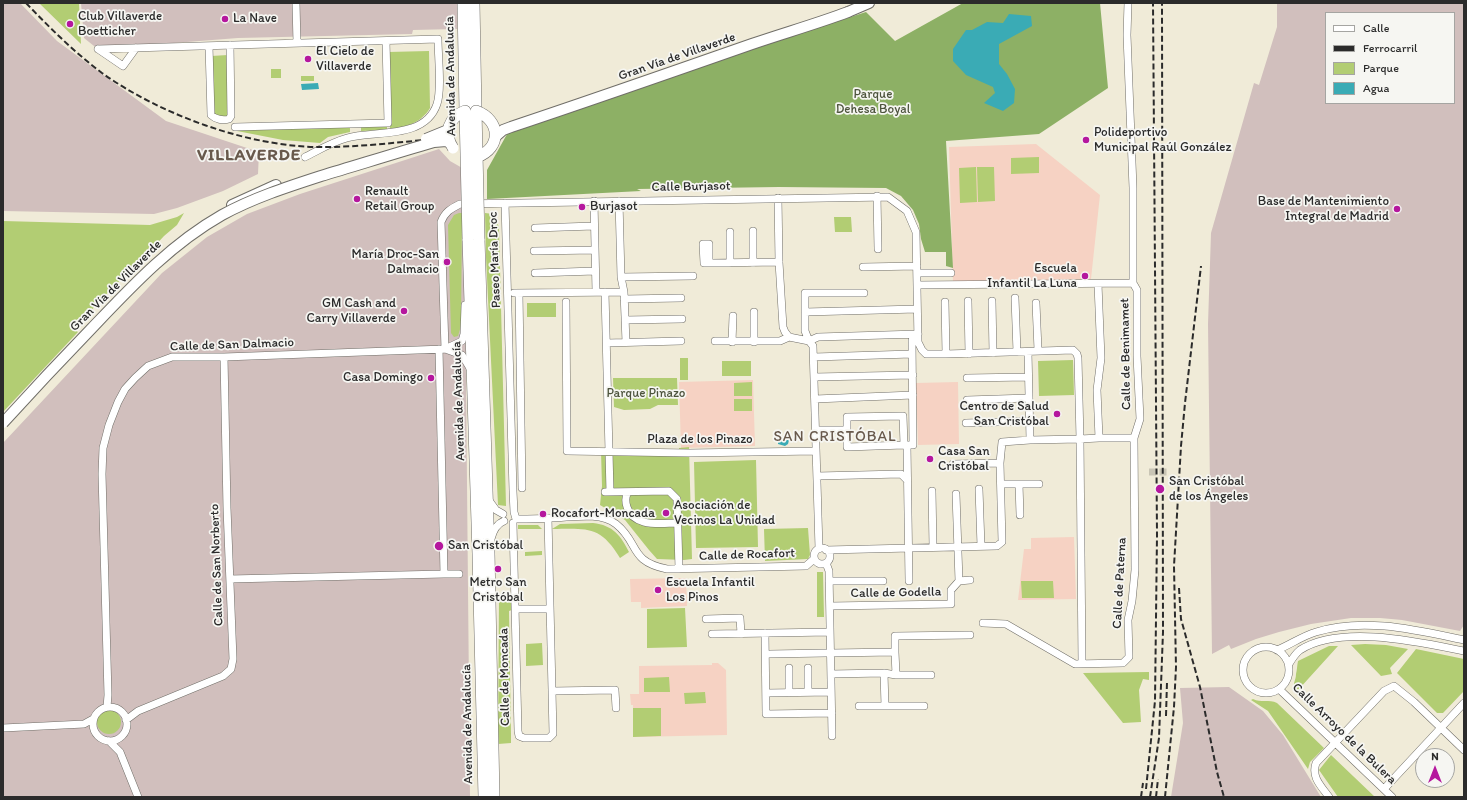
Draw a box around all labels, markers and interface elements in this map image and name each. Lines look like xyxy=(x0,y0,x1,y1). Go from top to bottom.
place label: Club Villaverde Boetticher xyxy=(78,9,162,40)
place label: La Nave xyxy=(233,11,277,27)
legend xyxy=(1325,12,1455,104)
marker: La Nave xyxy=(220,14,230,24)
street label: Avenida de Andalucía xyxy=(442,16,460,136)
marker: Club Villaverde Boetticher xyxy=(65,19,75,29)
text: Calle xyxy=(1363,21,1389,35)
street label: Gran Vía de Villaverde xyxy=(616,30,738,84)
text: Ferrocarril xyxy=(1363,41,1418,55)
place label: El Cielo de Villaverde xyxy=(316,44,374,75)
marker: El Cielo de Villaverde xyxy=(303,54,313,64)
text: Parque xyxy=(1363,61,1399,75)
text: Agua xyxy=(1363,81,1389,95)
park label: Parque Dehesa Boyal xyxy=(836,87,910,118)
place label: Polideportivo Municipal Raúl González xyxy=(1094,125,1232,156)
marker: Polideportivo Municipal Raúl González xyxy=(1081,135,1091,145)
district label: VILLAVERDE xyxy=(197,146,301,166)
street label: Calle Burjasot xyxy=(651,179,731,195)
place label: Renault Retail Group xyxy=(365,184,434,215)
marker: Renault Retail Group xyxy=(352,194,362,204)
place label: Base de Mantenimiento Integral de Madrid xyxy=(1258,194,1389,225)
place label: Burjasot xyxy=(590,199,638,215)
marker: Burjasot xyxy=(577,202,587,212)
marker: Base de Mantenimiento Integral de Madrid xyxy=(1392,204,1402,214)
street label: Paseo María Droc xyxy=(486,212,504,308)
street label: Gran Vía de Villaverde xyxy=(67,237,165,335)
place label: María Droc-San Dalmacio xyxy=(352,247,439,278)
marker: María Droc-San Dalmacio xyxy=(442,257,452,267)
place label: Escuela Infantil La Luna xyxy=(987,261,1077,292)
marker: Escuela Infantil La Luna xyxy=(1080,271,1090,281)
place label: GM Cash and Carry Villaverde xyxy=(306,296,396,327)
street label: Calle de Benimamet xyxy=(1117,298,1135,410)
marker: GM Cash and Carry Villaverde xyxy=(399,306,409,316)
street label: Calle de San Dalmacio xyxy=(170,335,294,355)
street label: Avenida de Andalucía xyxy=(449,341,469,461)
place label: Casa Domingo xyxy=(343,370,423,386)
marker: Casa Domingo xyxy=(426,373,436,383)
park label: Parque Pinazo xyxy=(607,386,685,402)
place label: Centro de Salud San Cristóbal xyxy=(959,399,1049,430)
marker: Centro de Salud San Cristóbal xyxy=(1052,409,1062,419)
district label: SAN CRISTÓBAL xyxy=(773,428,897,446)
street label: Plaza de los Pinazo xyxy=(647,432,753,448)
place label: Casa San Cristóbal xyxy=(938,444,990,475)
marker: Casa San Cristóbal xyxy=(925,454,935,464)
place label: San Cristóbal de los Ángeles xyxy=(1169,474,1248,505)
marker: San Cristóbal de los Ángeles xyxy=(1154,483,1166,495)
place label: Asociación de Vecinos La Unidad xyxy=(674,498,775,529)
street label: Calle de San Norberto xyxy=(207,504,227,626)
place label: Rocafort-Moncada xyxy=(551,506,655,522)
marker: Asociación de Vecinos La Unidad xyxy=(661,508,671,518)
marker: Rocafort-Moncada xyxy=(538,509,548,519)
street label: Calle de Paterna xyxy=(1110,537,1130,629)
place label: San Cristóbal xyxy=(448,538,523,554)
marker: San Cristóbal xyxy=(433,540,445,552)
street label: Calle de Rocafort xyxy=(699,546,795,564)
marker: Metro San Cristóbal xyxy=(493,564,503,574)
place label: Metro San Cristóbal xyxy=(469,575,527,606)
place label: Escuela Infantil Los Pinos xyxy=(666,575,755,606)
street label: Calle de Godella xyxy=(850,584,942,602)
marker: Escuela Infantil Los Pinos xyxy=(653,585,663,595)
street label: Calle de Moncada xyxy=(496,628,514,726)
street label: Avenida de Andalucía xyxy=(459,664,477,784)
street label: Calle Arroyo de la Bulera xyxy=(1289,680,1399,788)
north arrow xyxy=(1415,748,1455,788)
text: N xyxy=(1431,750,1439,763)

